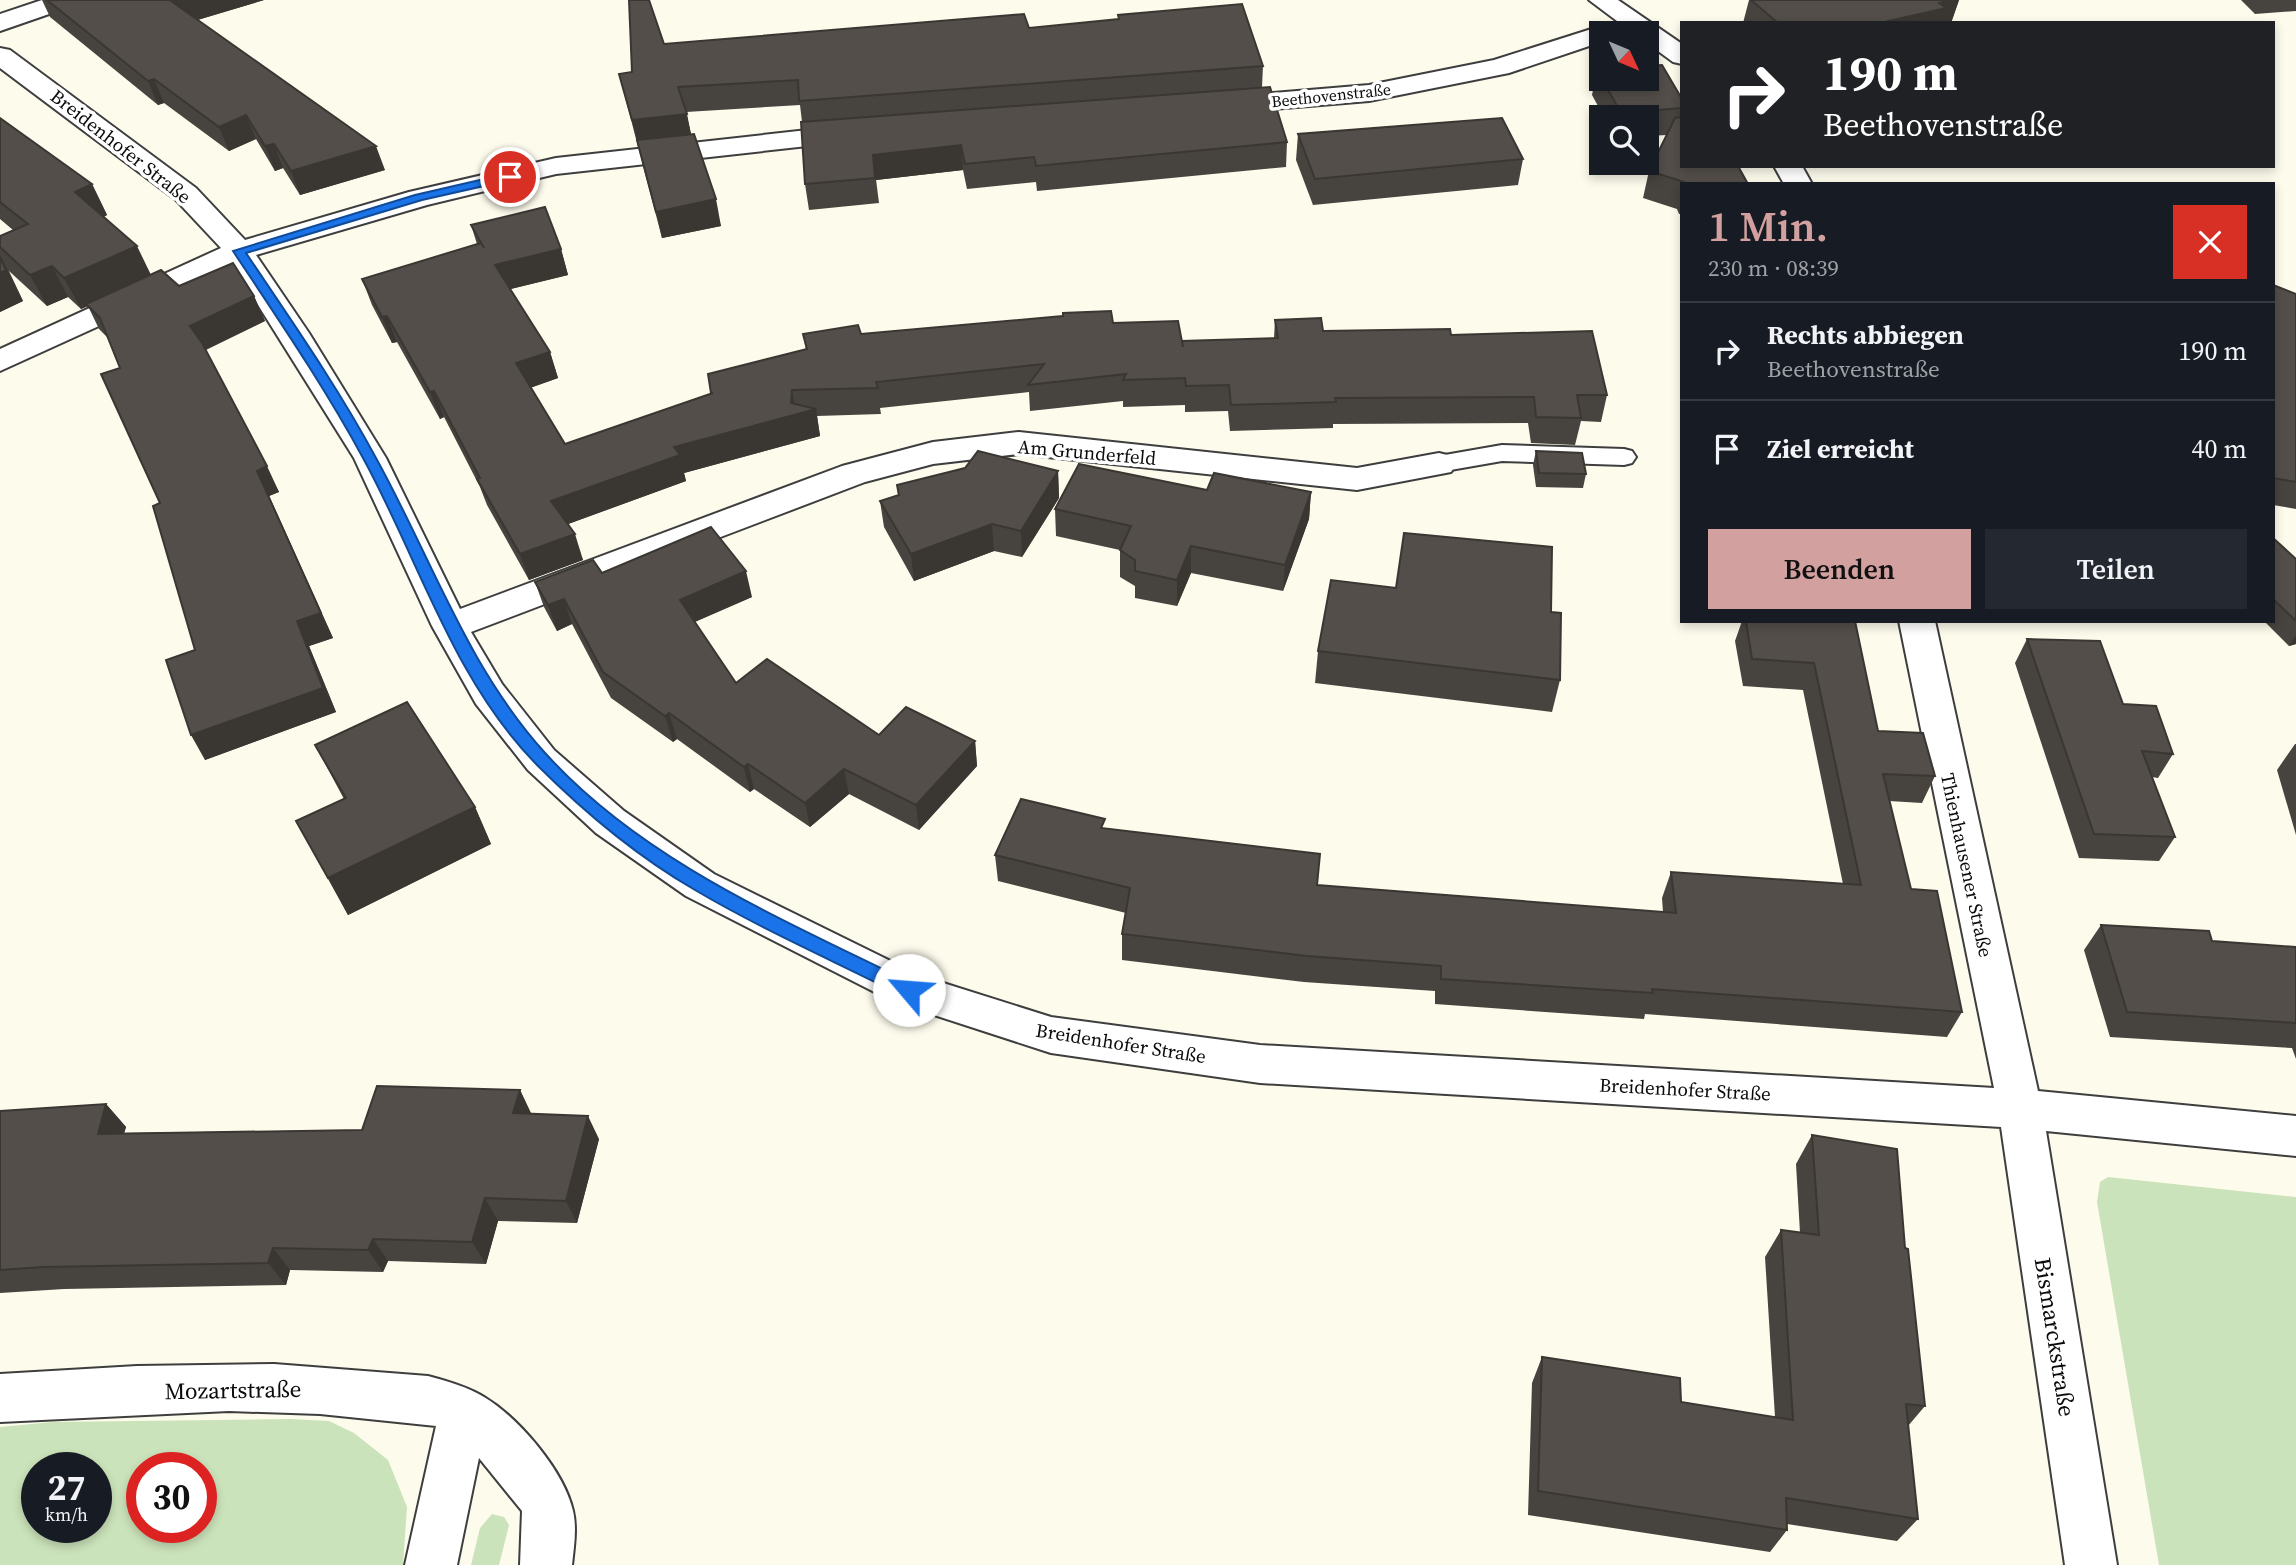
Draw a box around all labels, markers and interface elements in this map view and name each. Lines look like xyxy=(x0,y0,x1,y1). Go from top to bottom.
north arrow xyxy=(1589,21,1659,91)
map controls xyxy=(1589,21,1659,175)
text: 190 m xyxy=(1823,39,1958,106)
icon: right xyxy=(1708,49,1799,140)
street label: Beethovenstraße xyxy=(1270,78,1392,112)
street label: Breidenhofer Straße xyxy=(45,83,197,209)
text: Beethovenstraße xyxy=(1823,103,2063,147)
button: search xyxy=(1589,105,1659,175)
pin xyxy=(480,147,540,207)
icon: arrive xyxy=(491,158,529,196)
text: 1 Min. xyxy=(1708,197,1828,255)
button: close xyxy=(2173,205,2247,279)
text: 230 m · 08:39 xyxy=(1708,252,1839,284)
text: Rechts abbiegen xyxy=(1767,317,1964,353)
icon: right xyxy=(1708,332,1746,370)
text: 190 m xyxy=(2179,333,2247,369)
text: Beethovenstraße xyxy=(1767,353,1940,385)
icon: arrive xyxy=(1708,430,1746,468)
text: Ziel erreicht xyxy=(1767,431,1914,467)
text: 40 m xyxy=(2192,431,2247,467)
street label: Am Grunderfeld xyxy=(1017,433,1157,471)
button: Beenden xyxy=(1708,529,1971,609)
button: Teilen xyxy=(1985,529,2247,609)
street label: Thienhausener Straße xyxy=(1935,771,1999,959)
position arrow xyxy=(872,953,946,1027)
street label: Breidenhofer Straße xyxy=(1034,1017,1208,1069)
street label: Breidenhofer Straße xyxy=(1599,1072,1771,1106)
street label: Bismarckstraße xyxy=(2027,1255,2083,1419)
street label: Mozartstraße xyxy=(164,1373,302,1407)
speed limit sign: 30 xyxy=(126,1452,217,1543)
text: 27 xyxy=(48,1464,85,1512)
text: km/h xyxy=(45,1502,88,1527)

